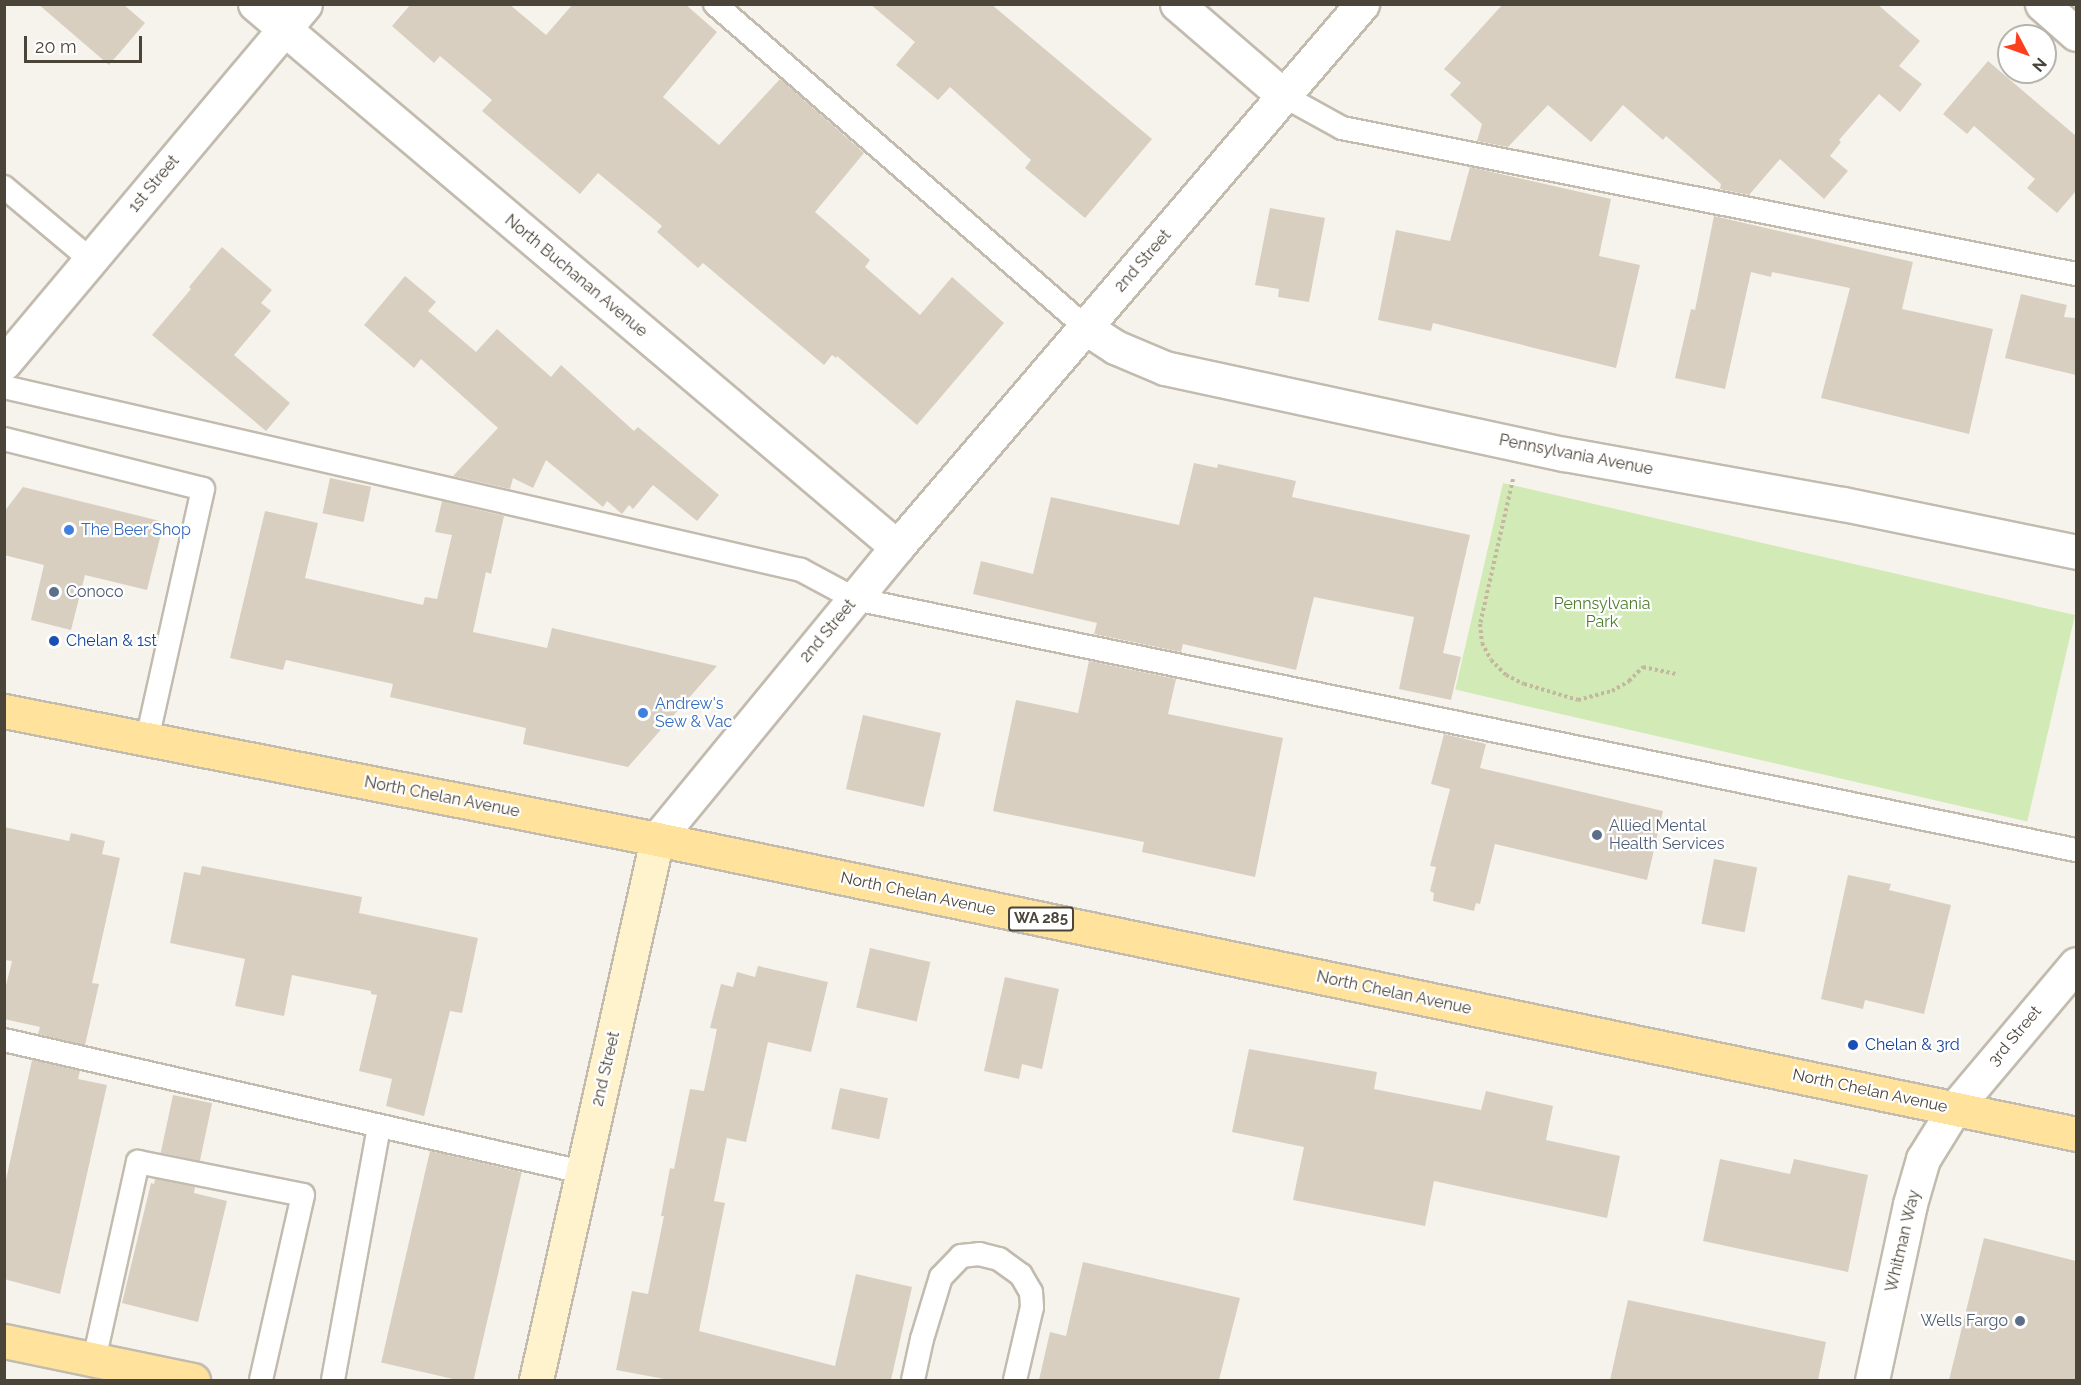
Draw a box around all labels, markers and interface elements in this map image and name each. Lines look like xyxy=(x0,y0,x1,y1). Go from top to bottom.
scale bar xyxy=(27,24,146,62)
north arrow xyxy=(1997,24,2057,84)
text: 20 m xyxy=(35,36,77,57)
text: N xyxy=(2028,54,2051,76)
street label: 1st Street xyxy=(125,152,183,216)
street label: North Buchanan Avenue xyxy=(501,211,651,341)
street label: 2nd Street xyxy=(1111,226,1175,296)
street label: Pennsylvania Avenue xyxy=(1497,431,1655,479)
place label: The Beer Shop xyxy=(81,520,191,540)
marker: The Beer Shop xyxy=(62,523,76,537)
place label: Conoco xyxy=(66,582,124,602)
marker: Conoco xyxy=(47,585,61,599)
park label: Pennsylvania Park xyxy=(1554,594,1650,632)
street label: 2nd Street xyxy=(796,596,860,666)
place label: Chelan & 1st xyxy=(66,631,157,651)
marker: Chelan & 1st xyxy=(47,634,61,648)
place label: Andrew's Sew & Vac xyxy=(655,694,733,732)
marker: Andrew's Sew & Vac xyxy=(636,706,650,720)
street label: North Chelan Avenue xyxy=(362,772,522,822)
place label: Allied Mental Health Services xyxy=(1609,816,1724,854)
marker: Allied Mental Health Services xyxy=(1590,828,1604,842)
street label: North Chelan Avenue xyxy=(839,868,997,920)
road number: WA 285 xyxy=(1006,907,1076,931)
street label: North Chelan Avenue xyxy=(1315,967,1473,1019)
street label: 3rd Street xyxy=(1984,1002,2046,1070)
street label: 2nd Street xyxy=(588,1030,624,1108)
place label: Chelan & 3rd xyxy=(1865,1035,1960,1055)
marker: Chelan & 3rd xyxy=(1846,1038,1860,1052)
street label: North Chelan Avenue xyxy=(1791,1065,1949,1117)
street label: Whitman Way xyxy=(1882,1188,1924,1294)
place label: Wells Fargo xyxy=(1921,1311,2008,1331)
marker: Wells Fargo xyxy=(2013,1314,2027,1328)

